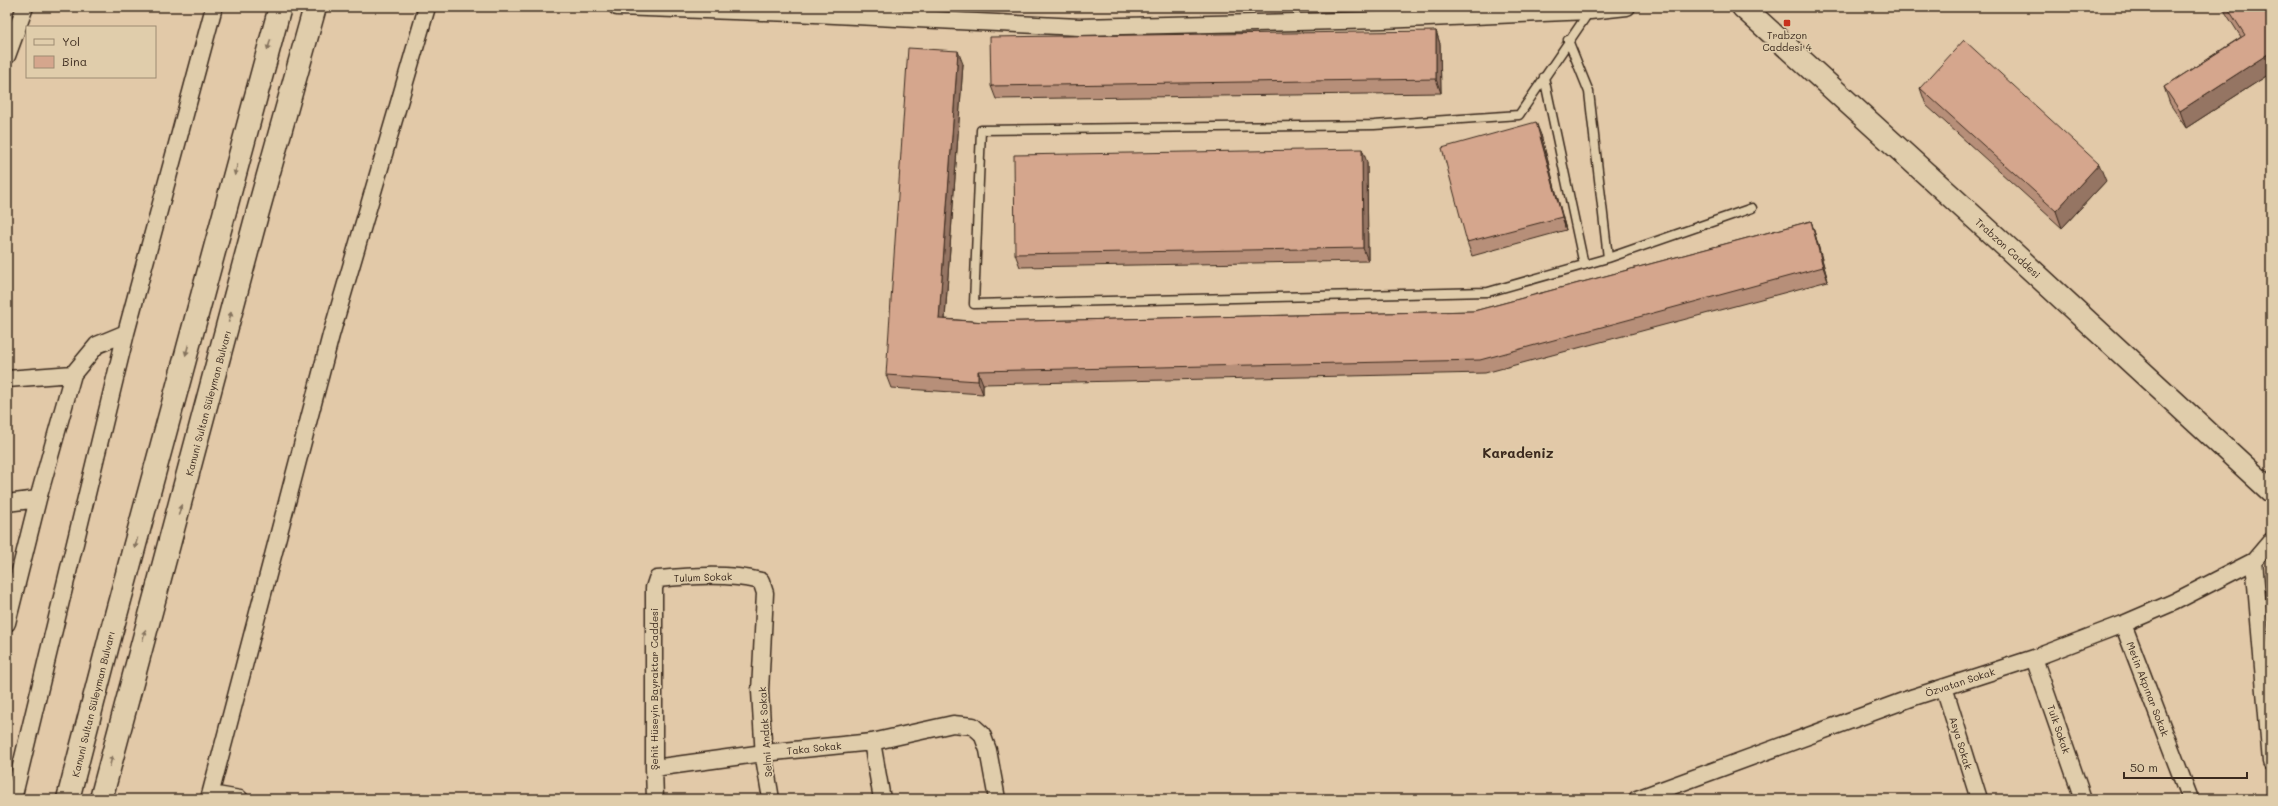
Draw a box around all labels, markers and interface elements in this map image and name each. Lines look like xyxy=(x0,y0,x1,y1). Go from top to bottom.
marker: Trabzon Caddesi 4 xyxy=(1782,18,1792,28)
legend xyxy=(26,26,156,78)
place label: Trabzon Caddesi 4 xyxy=(1762,28,1812,54)
text: Yol xyxy=(62,33,80,49)
one-way arrow xyxy=(266,38,272,51)
text: Bina xyxy=(62,53,87,69)
one-way arrow xyxy=(233,164,239,176)
street label: Trabzon Caddesi xyxy=(1972,215,2044,281)
one-way arrow xyxy=(227,311,233,323)
street label: Kanuni Sultan Süleyman Bulvarı xyxy=(182,329,234,477)
one-way arrow xyxy=(184,344,190,356)
district label: Karadeniz xyxy=(1482,443,1554,462)
one-way arrow xyxy=(177,504,183,516)
one-way arrow xyxy=(133,537,139,549)
street label: Tulum Sokak xyxy=(673,569,733,585)
street label: Şehit Hüseyin Bayraktar Caddesi xyxy=(647,608,661,770)
one-way arrow xyxy=(141,629,147,641)
street label: Kanuni Sultan Süleyman Bulvarı xyxy=(68,630,118,778)
street label: Metin Akpınar Sokak xyxy=(2123,640,2173,738)
street label: Özvatan Sokak xyxy=(1923,664,1997,700)
street label: Selmi Andak Sokak xyxy=(755,686,775,778)
street label: Tuik Sokak xyxy=(2044,703,2074,755)
street label: Asya Sokak xyxy=(1946,715,1976,771)
street label: Taka Sokak xyxy=(786,738,842,758)
scale bar xyxy=(2124,754,2247,780)
one-way arrow xyxy=(108,755,114,767)
text: 50 m xyxy=(2130,759,2158,775)

